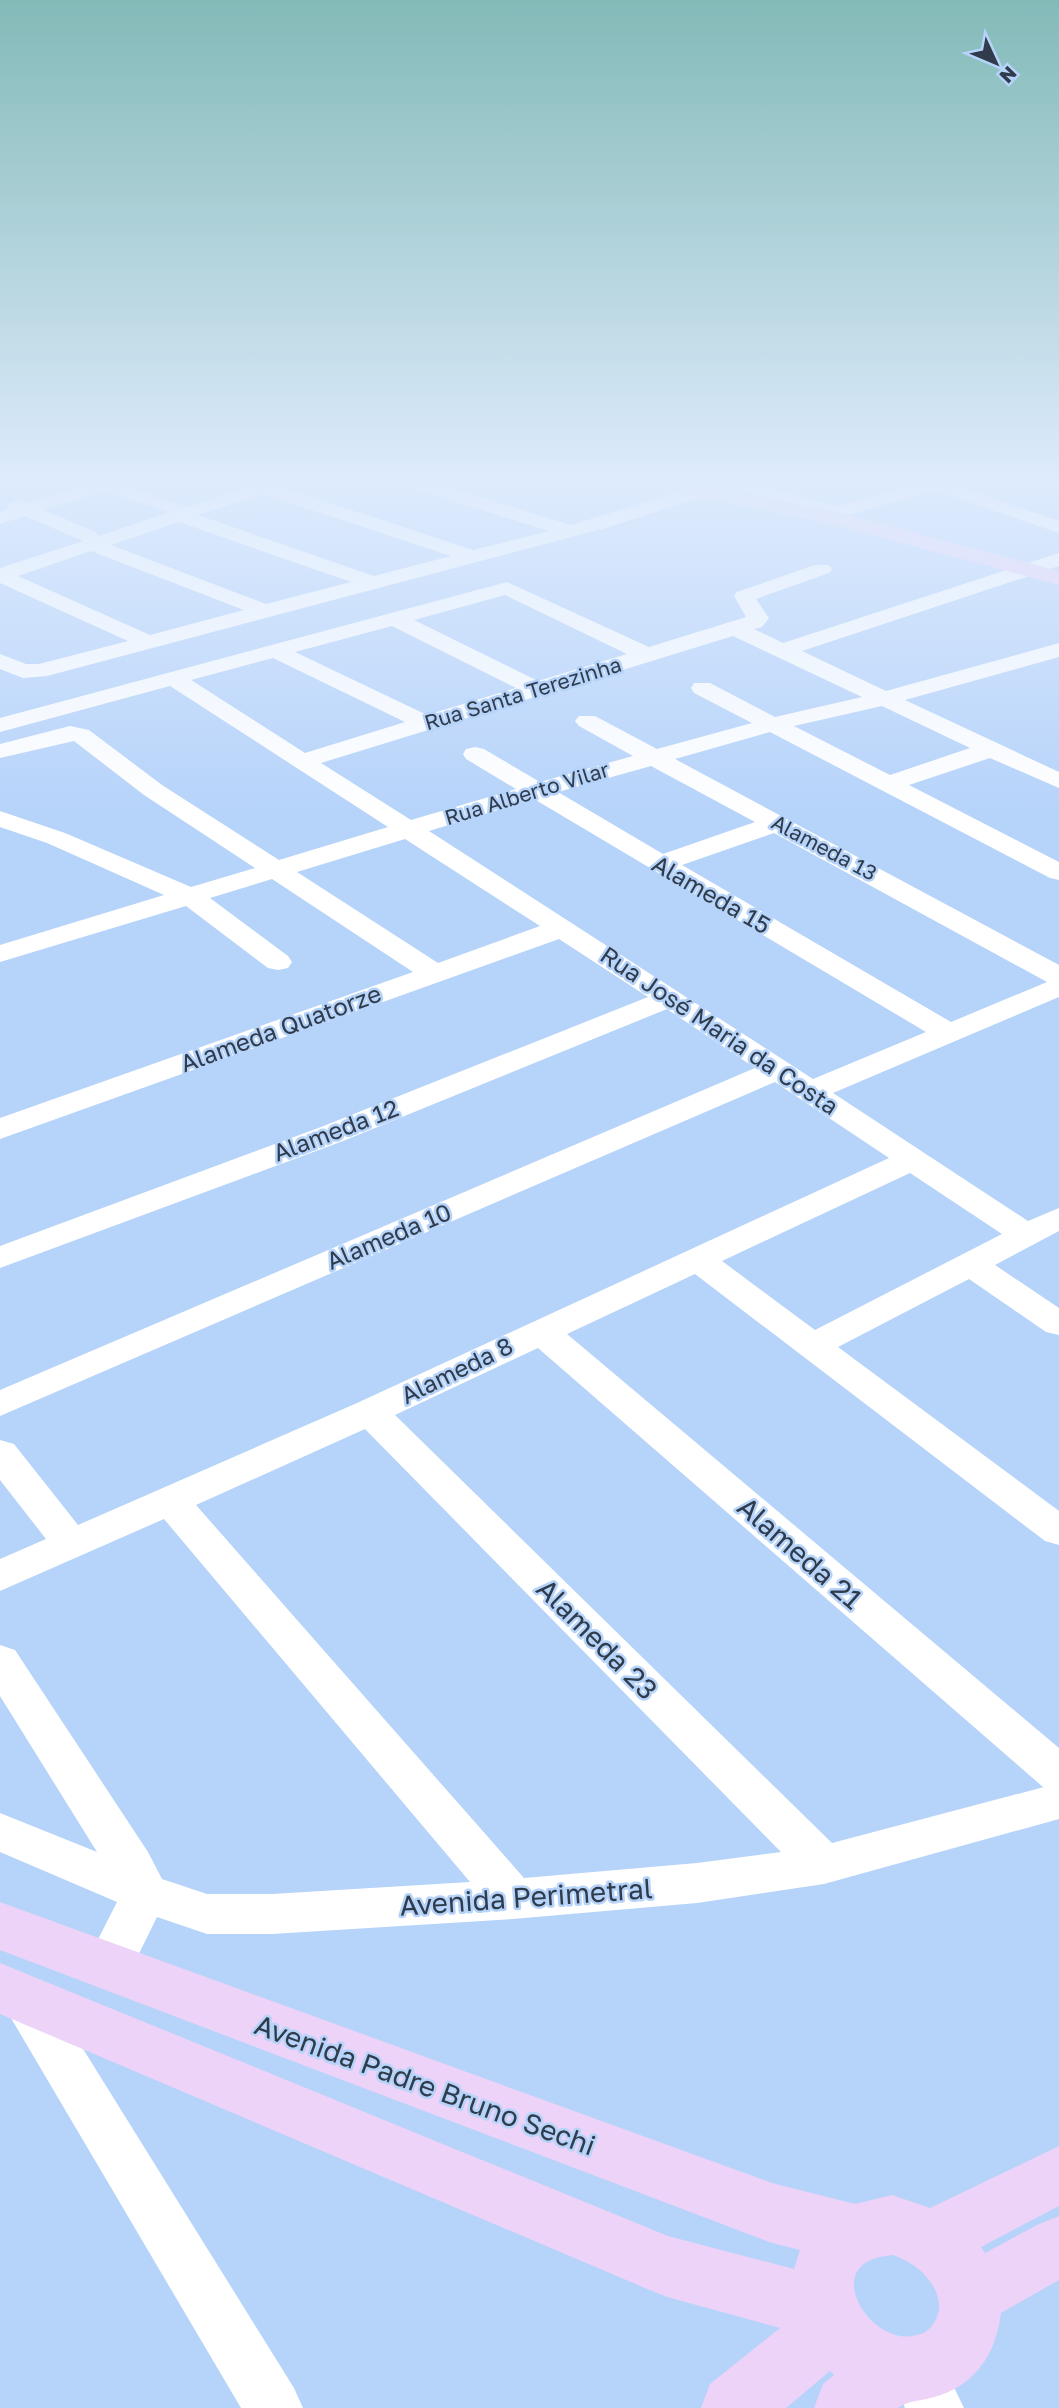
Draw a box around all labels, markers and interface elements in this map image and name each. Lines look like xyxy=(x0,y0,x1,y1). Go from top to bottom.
north arrow xyxy=(961,28,1031,98)
text: N xyxy=(995,62,1022,88)
street label: Rua Santa Terezinha xyxy=(421,651,624,735)
street label: Rua Alberto Vilar xyxy=(441,756,612,830)
street label: Alameda 13 xyxy=(767,809,882,886)
street label: Alameda 15 xyxy=(647,848,776,939)
street label: Rua José Maria da Costa xyxy=(595,939,844,1120)
street label: Alameda Quatorze xyxy=(176,978,385,1077)
street label: Alameda 12 xyxy=(269,1092,402,1167)
street label: Alameda 10 xyxy=(322,1196,455,1275)
street label: Alameda 8 xyxy=(396,1330,517,1409)
street label: Alameda 21 xyxy=(731,1490,869,1616)
street label: Alameda 23 xyxy=(530,1572,664,1706)
street label: Avenida Perimetral xyxy=(398,1871,654,1922)
street label: Avenida Padre Bruno Sechi xyxy=(250,2007,600,2162)

